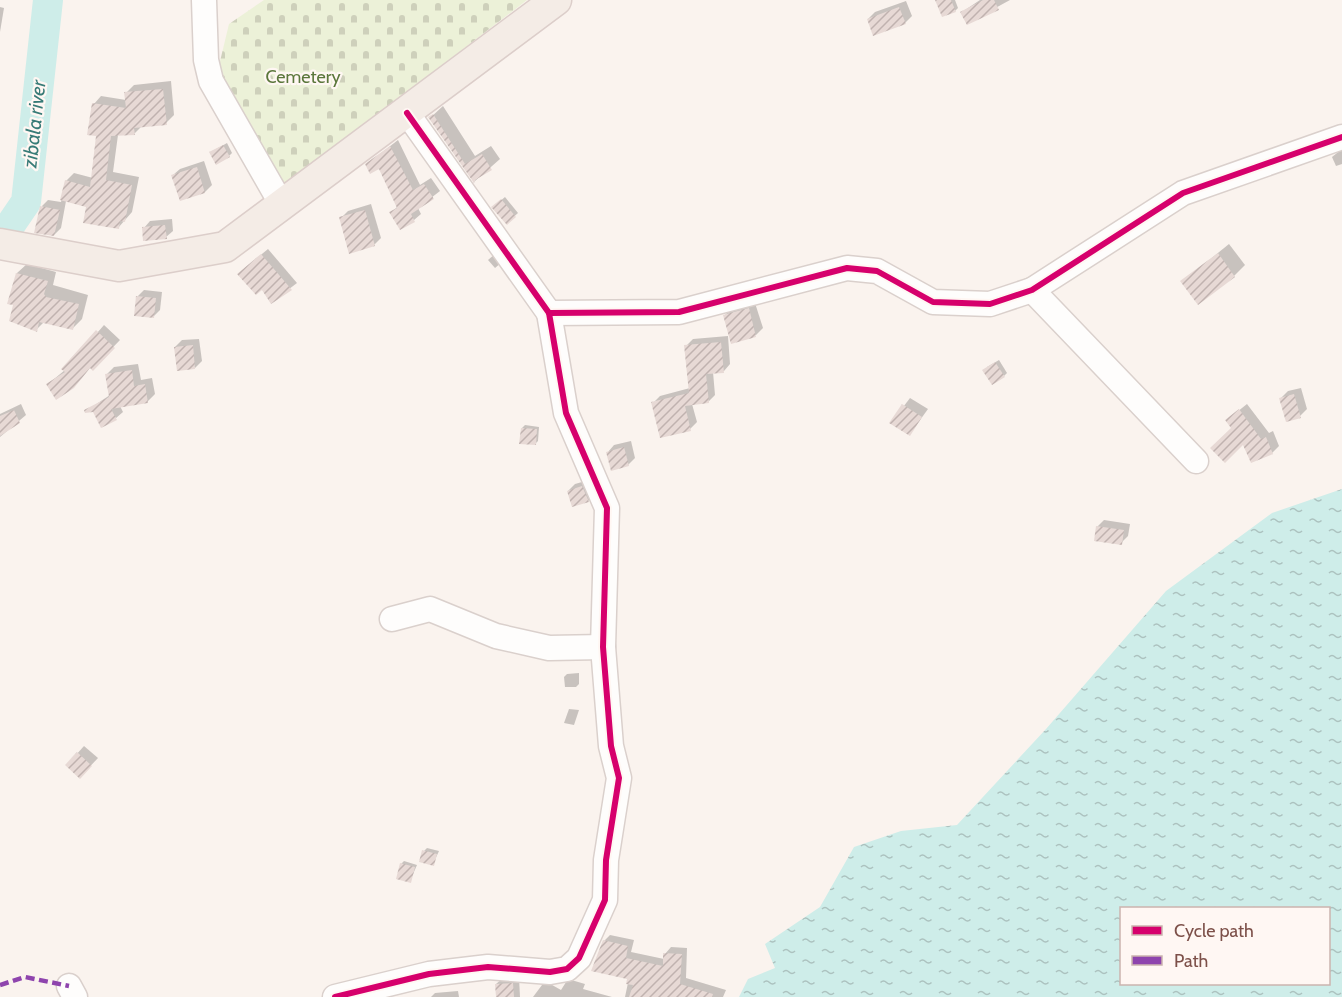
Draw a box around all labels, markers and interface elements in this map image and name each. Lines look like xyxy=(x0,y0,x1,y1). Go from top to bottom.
park label: Cemetery xyxy=(265,66,341,88)
water label: zibala river xyxy=(17,78,51,170)
legend xyxy=(1120,907,1330,985)
text: Cycle path xyxy=(1174,920,1254,942)
text: Path xyxy=(1174,950,1208,972)

